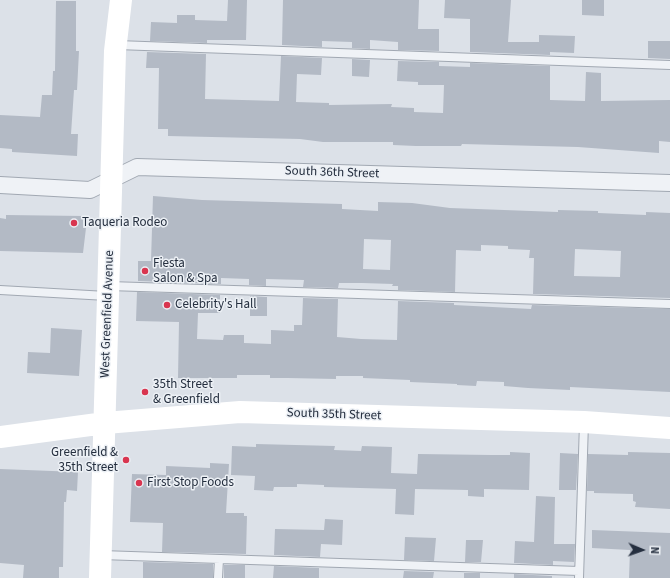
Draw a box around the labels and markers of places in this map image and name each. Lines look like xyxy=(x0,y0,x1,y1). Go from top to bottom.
place label: Taqueria Rodeo xyxy=(82,215,167,231)
marker: Taqueria Rodeo xyxy=(69,218,79,228)
place label: Fiesta Salon & Spa xyxy=(153,256,218,287)
marker: Fiesta Salon & Spa xyxy=(140,266,150,276)
place label: Celebrity's Hall xyxy=(175,297,257,313)
marker: Celebrity's Hall xyxy=(162,300,172,310)
place label: 35th Street & Greenfield xyxy=(153,377,220,408)
marker: 35th Street & Greenfield xyxy=(140,387,150,397)
place label: Greenfield & 35th Street xyxy=(51,445,118,476)
marker: Greenfield & 35th Street xyxy=(121,455,131,465)
place label: First Stop Foods xyxy=(147,475,234,491)
marker: First Stop Foods xyxy=(134,478,144,488)

